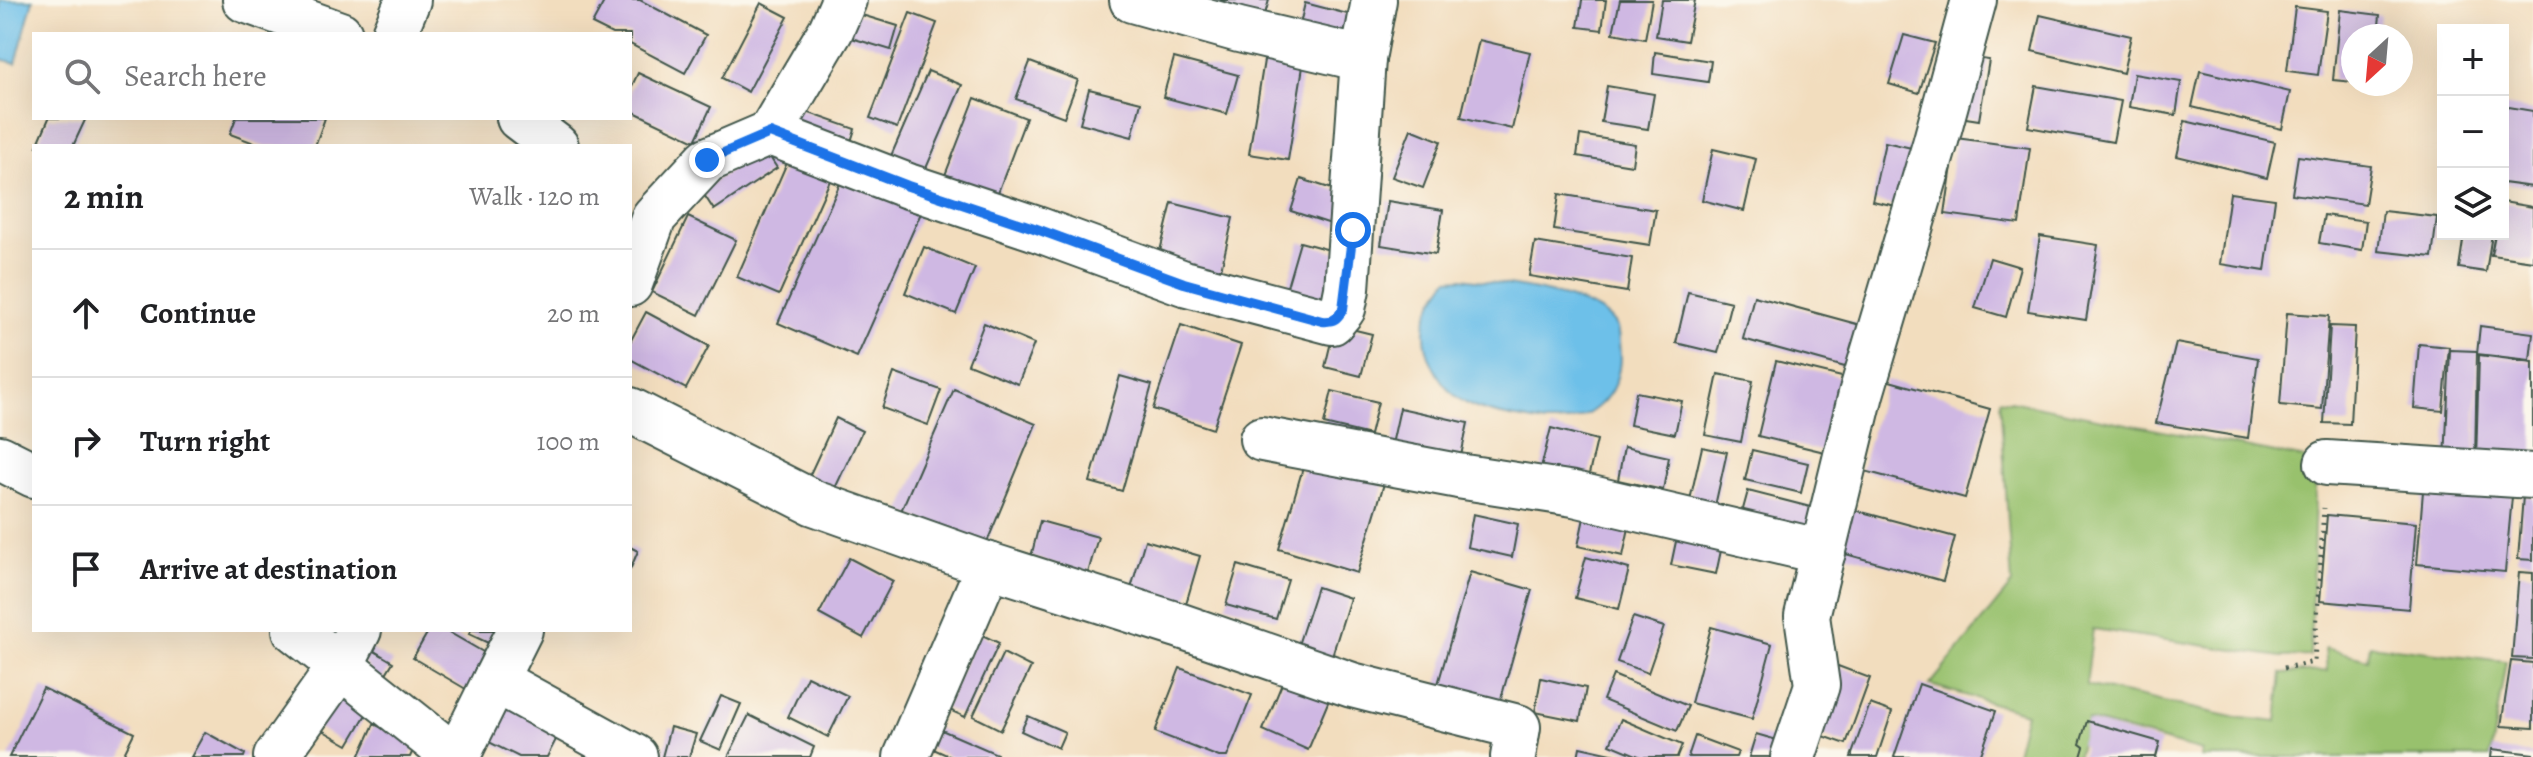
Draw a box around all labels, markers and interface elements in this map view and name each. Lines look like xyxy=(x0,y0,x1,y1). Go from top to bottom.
north arrow xyxy=(2341,24,2413,96)
map controls xyxy=(2437,24,2509,240)
button: + xyxy=(2437,24,2509,96)
search box xyxy=(32,32,632,120)
icon: search xyxy=(60,54,104,98)
text: Search here xyxy=(124,56,267,96)
button: − xyxy=(2437,96,2509,168)
route end xyxy=(689,142,725,178)
button: layers xyxy=(2437,168,2509,240)
text: 2 min xyxy=(64,173,144,220)
text: Walk · 120 m xyxy=(469,179,600,214)
route start xyxy=(1335,212,1371,248)
icon: ahead xyxy=(64,291,108,335)
text: Continue xyxy=(140,293,256,333)
text: 20 m xyxy=(547,296,600,331)
icon: right xyxy=(64,419,108,463)
text: Turn right xyxy=(140,421,270,461)
text: 100 m xyxy=(537,424,600,459)
icon: arrive xyxy=(64,547,108,591)
text: Arrive at destination xyxy=(140,549,397,589)

